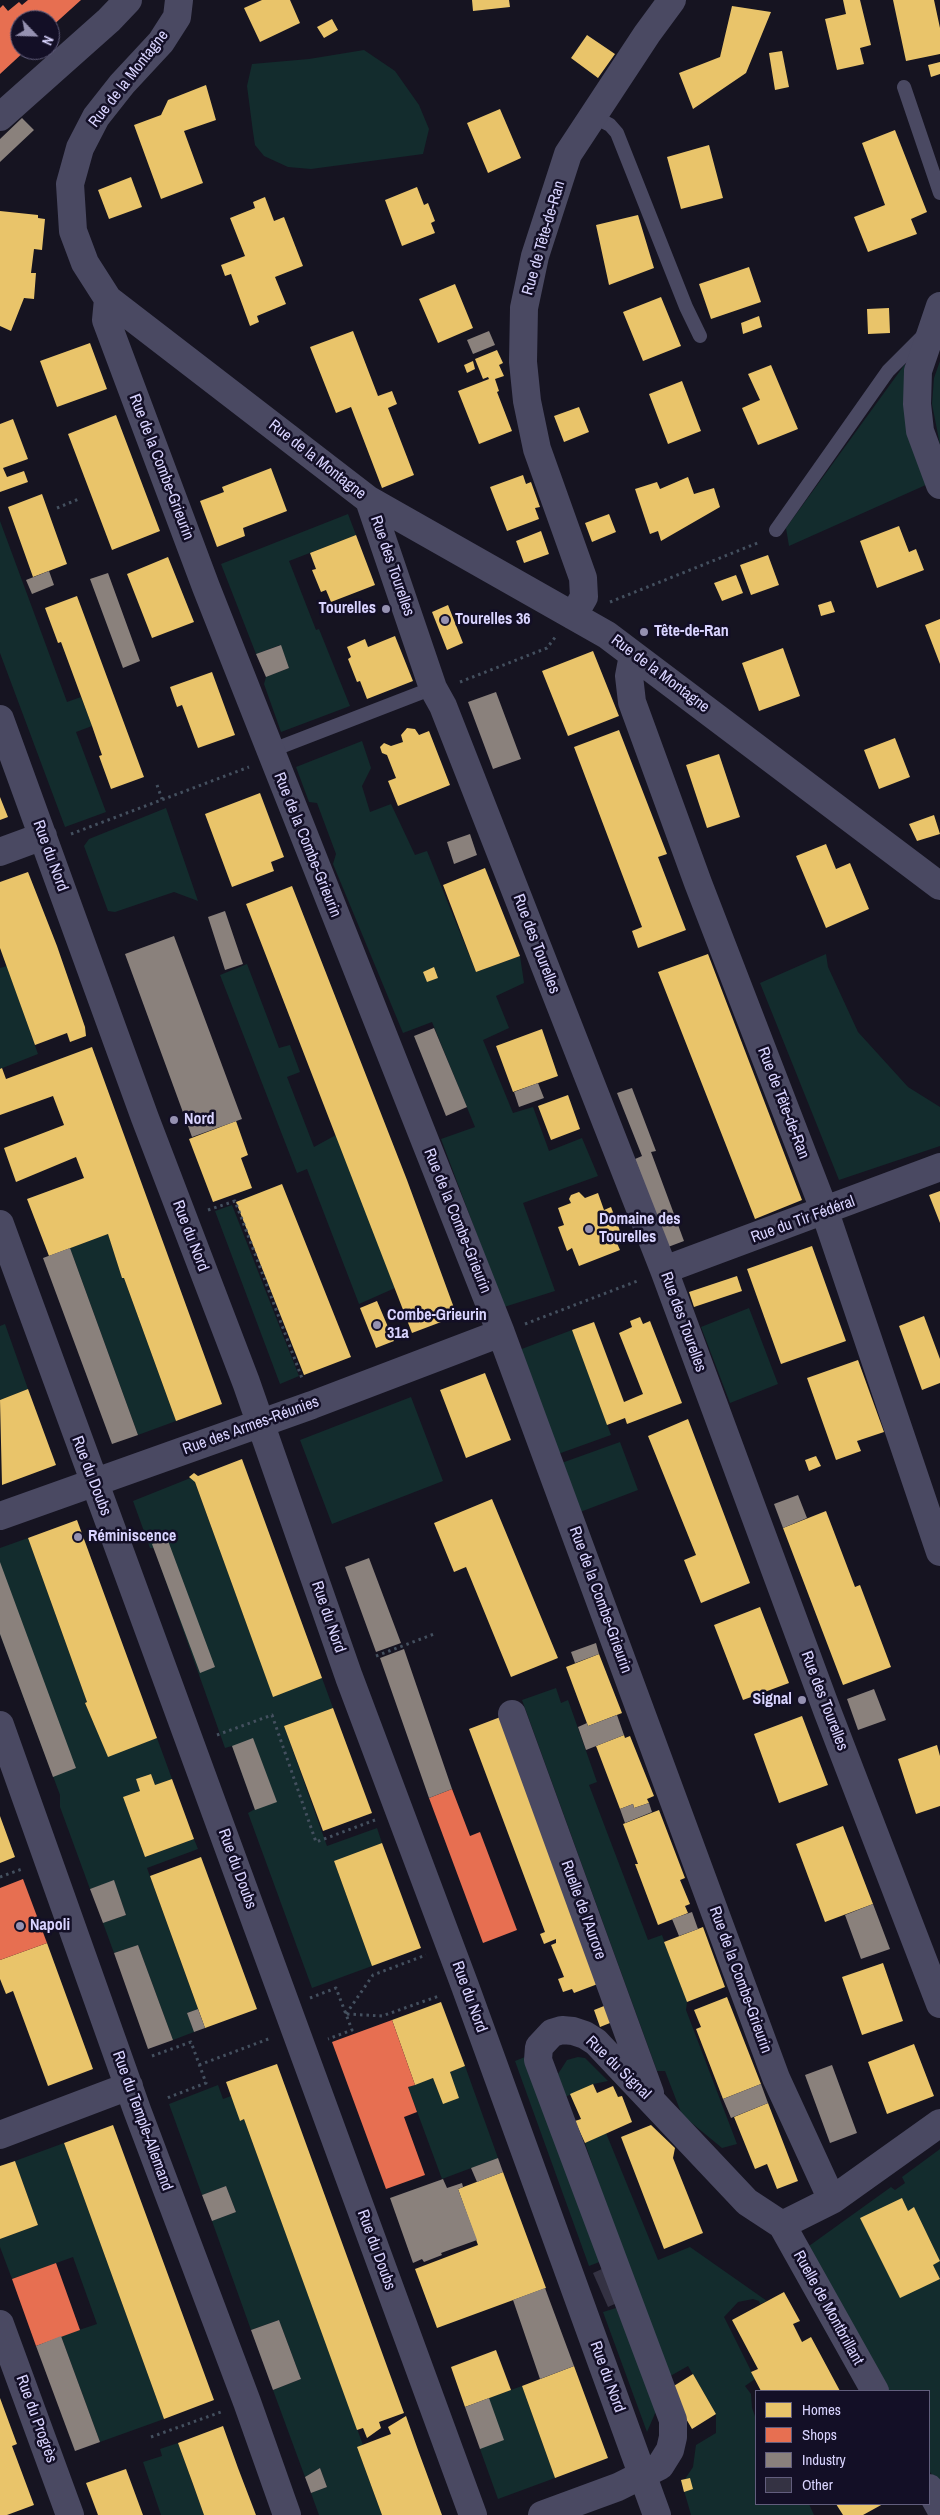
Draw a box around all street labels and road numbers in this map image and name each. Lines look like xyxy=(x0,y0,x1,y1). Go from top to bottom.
street label: Rue de la Montagne xyxy=(85,27,173,131)
street label: Rue de Tête-de-Ran xyxy=(518,179,570,297)
street label: Rue de la Combe-Grieurin xyxy=(124,391,198,543)
street label: Rue de la Montagne xyxy=(265,416,369,504)
street label: Rue des Tourelles xyxy=(366,513,418,619)
street label: Rue de la Montagne xyxy=(607,631,713,717)
street label: Rue de la Combe-Grieurin xyxy=(269,770,345,920)
street label: Rue du Nord xyxy=(28,818,72,894)
street label: Rue des Tourelles xyxy=(508,892,564,996)
street label: Rue de Tête-de-Ran xyxy=(753,1044,813,1162)
street label: Rue de la Combe-Grieurin xyxy=(419,1146,495,1296)
street label: Rue du Tir Fédéral xyxy=(748,1192,858,1248)
street label: Rue du Nord xyxy=(168,1198,212,1274)
street label: Rue des Tourelles xyxy=(656,1269,710,1375)
street label: Rue des Armes-Réunies xyxy=(180,1392,322,1460)
street label: Rue du Doubs xyxy=(67,1433,115,1519)
street label: Rue de la Combe-Grieurin xyxy=(565,1524,635,1676)
street label: Rue du Nord xyxy=(307,1579,349,1655)
street label: Rue des Tourelles xyxy=(796,1649,852,1753)
street label: Rue du Doubs xyxy=(214,1826,260,1912)
street label: Ruelle de l'Aurore xyxy=(556,1858,610,1962)
street label: Rue de la Combe-Grieurin xyxy=(705,1904,775,2056)
street label: Rue du Nord xyxy=(447,1959,491,2035)
street label: Rue du Signal xyxy=(581,2032,655,2104)
street label: Rue du Temple-Allemand xyxy=(108,2049,176,2193)
street label: Rue du Doubs xyxy=(353,2207,399,2293)
street label: Ruelle de Montbrillant xyxy=(789,2248,867,2368)
street label: Rue du Nord xyxy=(585,2339,629,2415)
street label: Rue du Progrès xyxy=(11,2373,61,2465)

